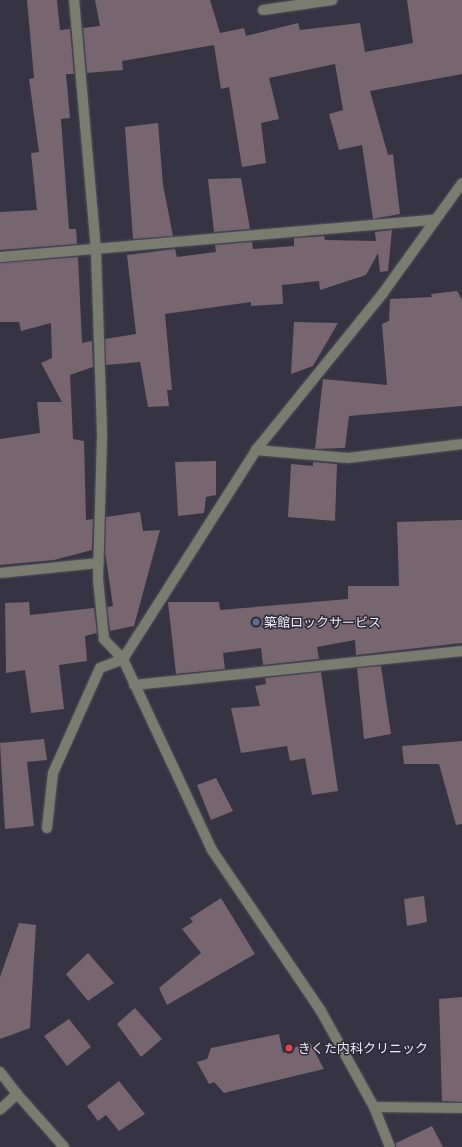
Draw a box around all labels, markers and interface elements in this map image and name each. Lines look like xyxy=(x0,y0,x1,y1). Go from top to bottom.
place label: 築館ロックサービス xyxy=(264,614,381,630)
marker: 築館ロックサービス xyxy=(251,617,261,627)
place label: きくた内科クリニック xyxy=(298,1040,428,1056)
marker: きくた内科クリニック xyxy=(283,1042,295,1054)

